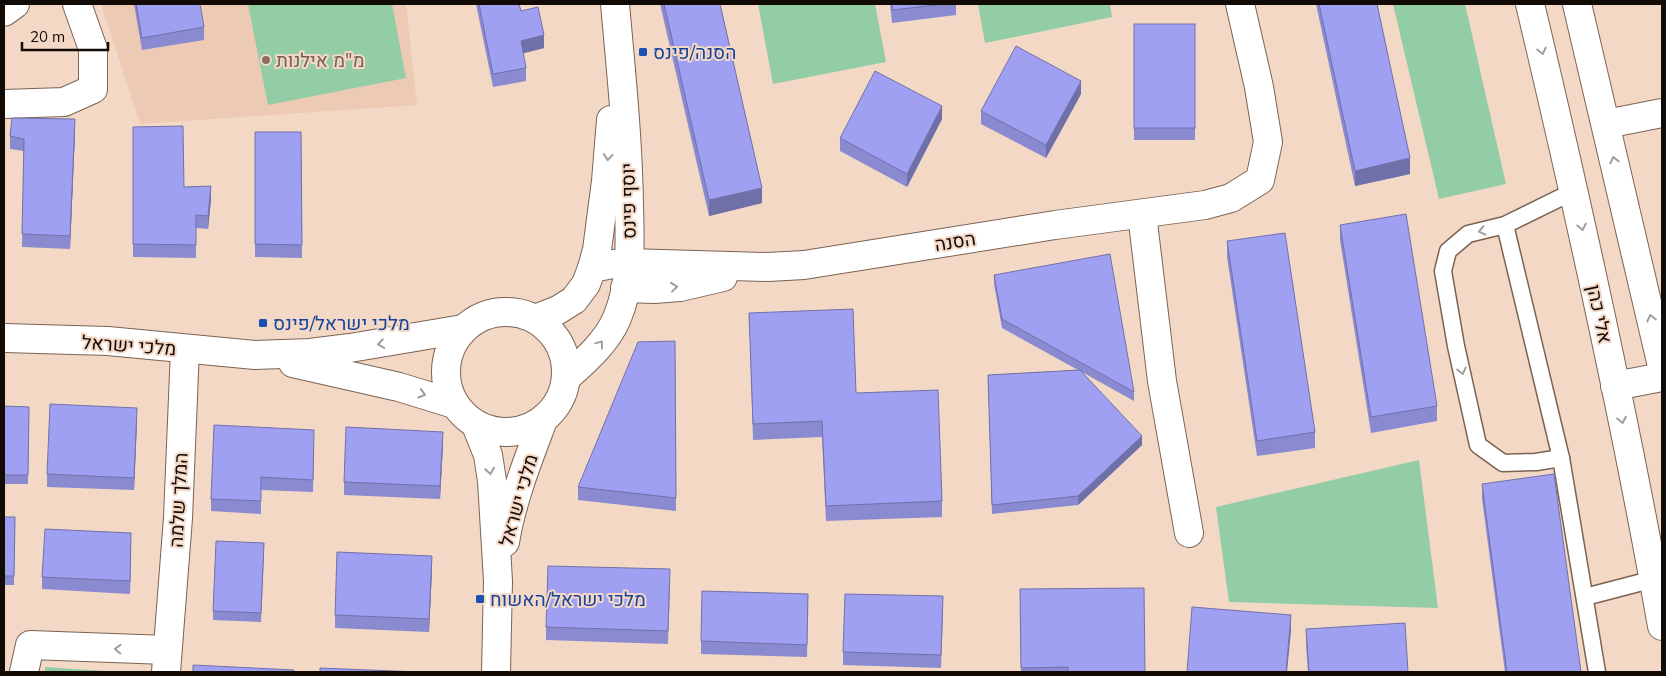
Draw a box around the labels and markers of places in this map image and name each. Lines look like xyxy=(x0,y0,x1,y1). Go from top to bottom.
place label: הסנה/פינס xyxy=(653,40,736,64)
marker: הסנה/פינס xyxy=(637,46,649,58)
place label: מ"מ אילנות xyxy=(276,48,365,72)
marker: מ"מ אילנות xyxy=(260,54,272,66)
place label: מלכי ישראל/פינס xyxy=(273,311,410,335)
marker: מלכי ישראל/פינס xyxy=(257,317,269,329)
place label: מלכי ישראל/האשוח xyxy=(490,587,646,611)
marker: מלכי ישראל/האשוח xyxy=(474,593,486,605)

